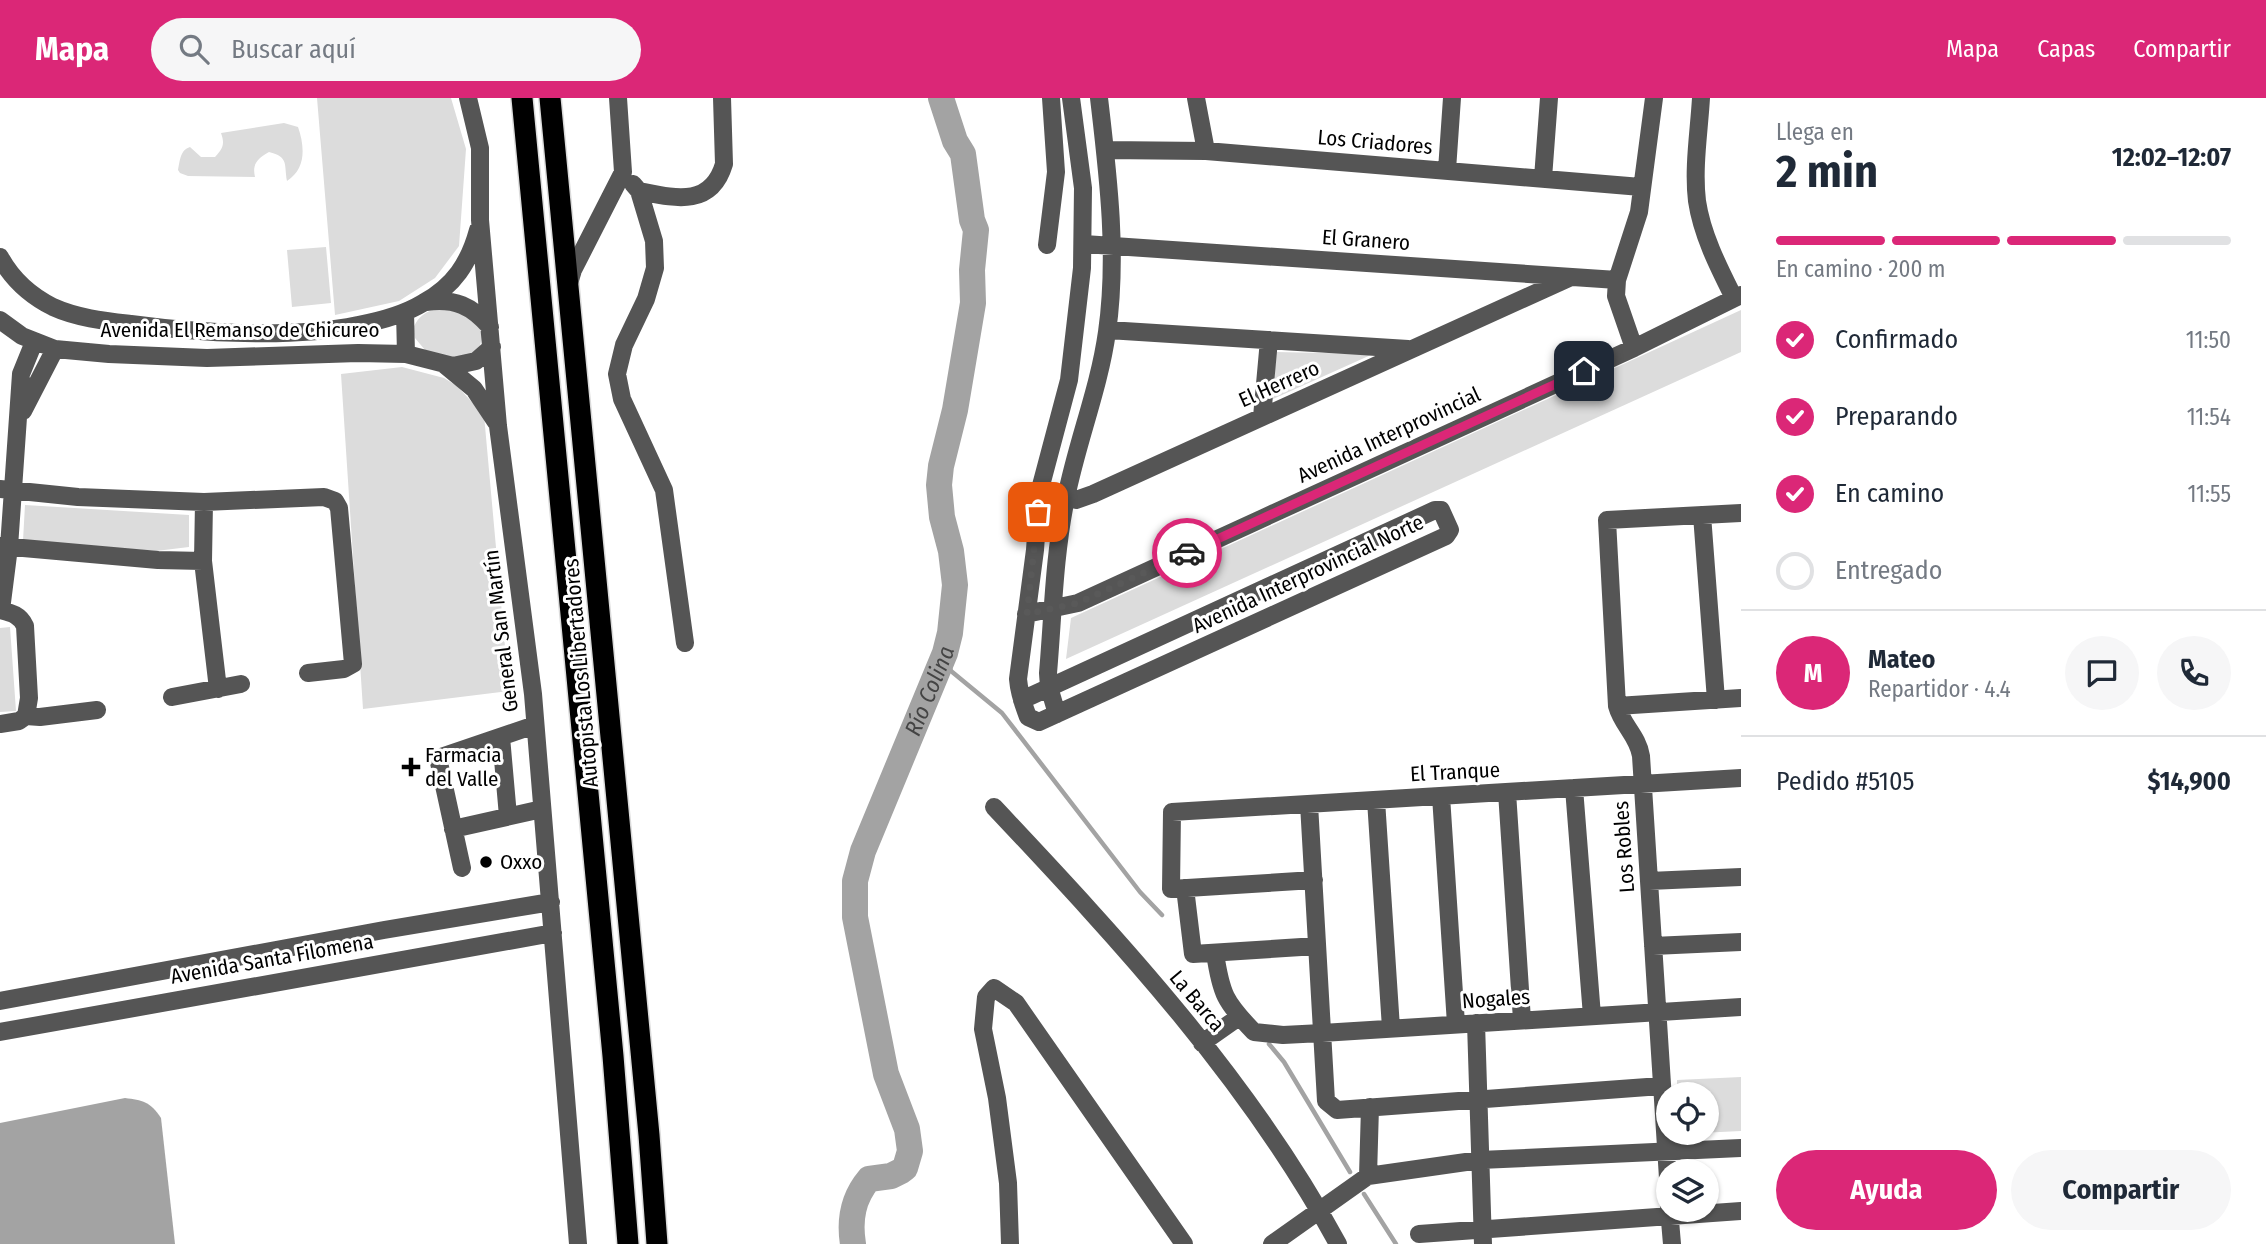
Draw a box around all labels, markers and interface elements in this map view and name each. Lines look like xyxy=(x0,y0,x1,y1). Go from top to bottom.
search box xyxy=(151,18,641,81)
text: Mapa xyxy=(35,29,109,69)
icon: search xyxy=(175,30,213,68)
text: Buscar aquí xyxy=(231,34,356,65)
text: Mapa xyxy=(1946,35,1999,63)
text: Capas xyxy=(2037,35,2095,63)
text: Compartir xyxy=(2133,35,2231,63)
text: Llega en xyxy=(1776,118,1854,146)
street label: Los Criadores xyxy=(1316,124,1434,160)
text: 12:02–12:07 xyxy=(2112,142,2231,173)
text: 2 min xyxy=(1776,144,1878,199)
street label: El Granero xyxy=(1321,224,1411,256)
text: En camino · 200 m xyxy=(1776,255,1946,283)
street label: Avenida El Remanso de Chicureo xyxy=(100,317,380,343)
icon: check xyxy=(1776,321,1814,359)
text: Confirmado xyxy=(1835,324,1958,355)
text: 11:50 xyxy=(2186,326,2231,354)
pin xyxy=(1554,341,1614,401)
icon: home xyxy=(1565,352,1603,390)
street label: El Herrero xyxy=(1235,355,1323,413)
street label: Avenida Interprovincial xyxy=(1293,381,1485,489)
icon: check xyxy=(1776,398,1814,436)
text: Preparando xyxy=(1835,401,1958,432)
text: 11:54 xyxy=(2187,403,2231,431)
icon: check xyxy=(1776,475,1814,513)
text: En camino xyxy=(1835,478,1944,509)
text: 11:55 xyxy=(2187,480,2231,508)
pin xyxy=(1008,482,1068,542)
icon: bag xyxy=(1019,493,1057,531)
street label: Avenida Interprovincial Norte xyxy=(1188,509,1428,639)
courier xyxy=(1152,518,1222,588)
icon: car xyxy=(1168,534,1206,572)
street label: General San Martín xyxy=(478,548,524,714)
text: Entregado xyxy=(1835,555,1942,586)
street label: Autopista Los Libertadores xyxy=(558,557,604,789)
button: chat xyxy=(2065,636,2139,710)
button: phone xyxy=(2157,636,2231,710)
water label: Río Colina xyxy=(898,643,960,740)
text: Mateo xyxy=(1868,644,1935,675)
text: M xyxy=(1804,658,1822,689)
text: Repartidor · 4.4 xyxy=(1868,675,2011,703)
place label: Farmacia del Valle xyxy=(425,742,502,792)
street label: El Tranque xyxy=(1409,757,1501,787)
marker: Farmacia del Valle xyxy=(403,759,419,775)
text: Pedido #5105 xyxy=(1776,766,1914,797)
text: $14,900 xyxy=(2147,766,2231,797)
street label: Los Robles xyxy=(1608,800,1640,894)
place label: Oxxo xyxy=(500,849,542,875)
marker: Oxxo xyxy=(478,854,494,870)
street label: Avenida Santa Filomena xyxy=(169,928,375,990)
street label: La Barca xyxy=(1164,965,1230,1037)
street label: Nogales xyxy=(1461,984,1531,1014)
map controls xyxy=(1656,1082,1719,1222)
button: locate xyxy=(1656,1082,1719,1145)
button: Ayuda xyxy=(1776,1150,1997,1230)
button: Compartir xyxy=(2011,1150,2231,1230)
button: layers xyxy=(1656,1159,1719,1222)

